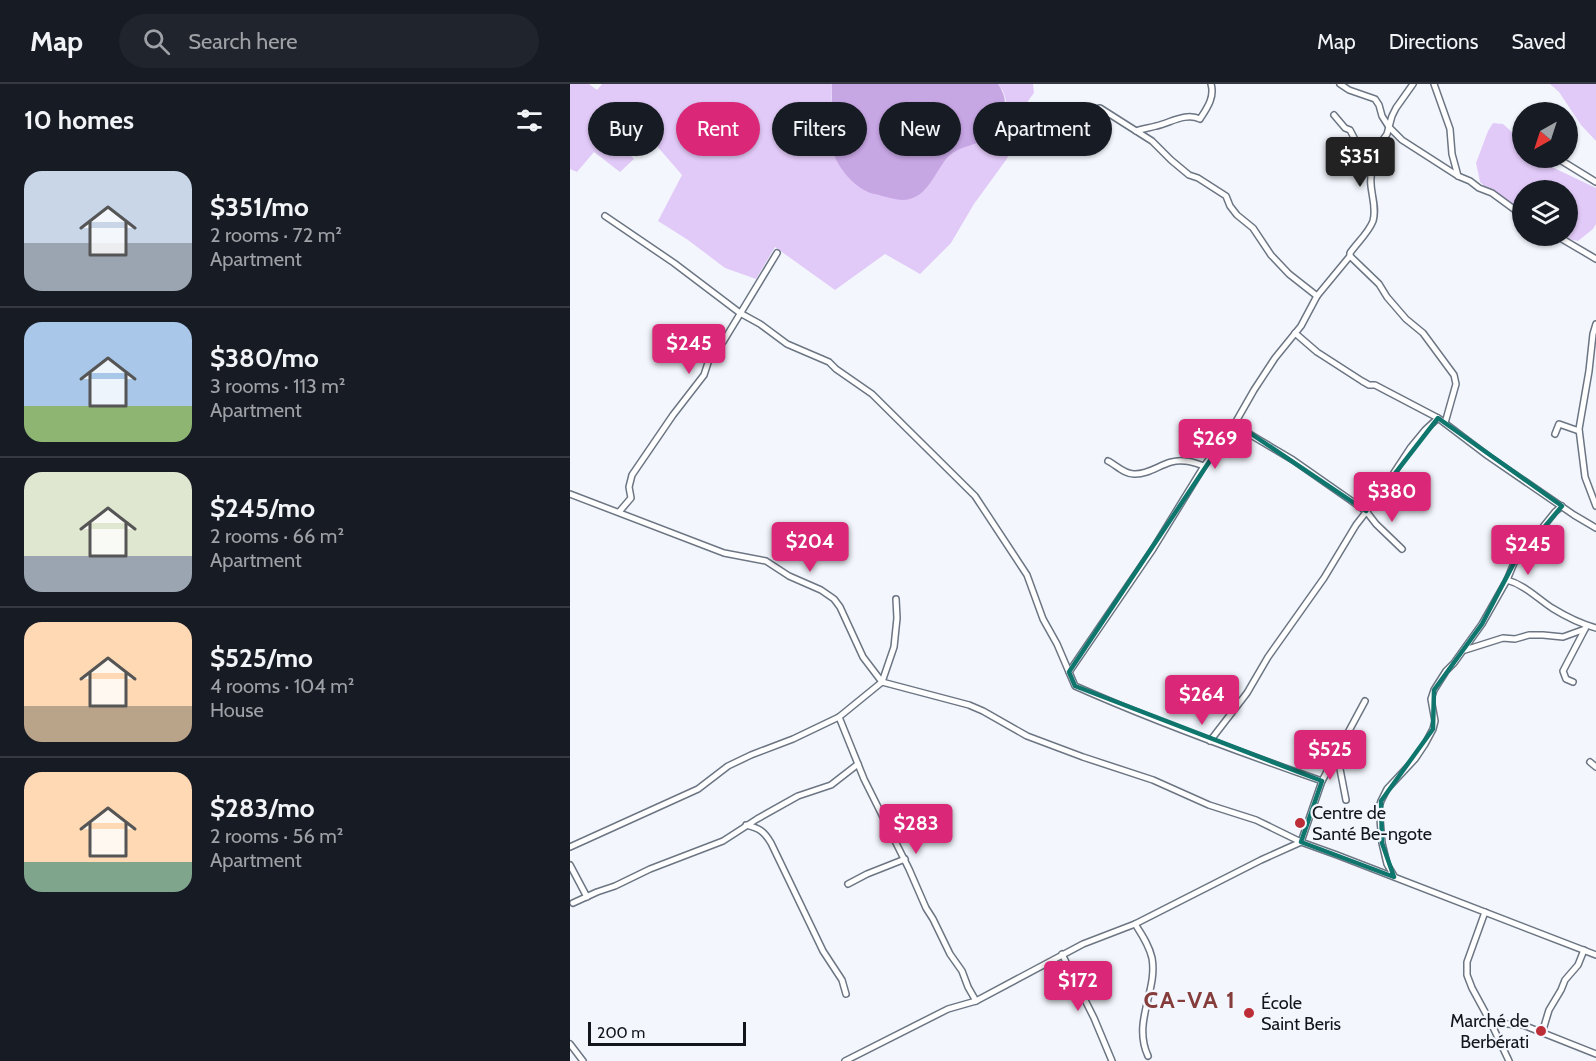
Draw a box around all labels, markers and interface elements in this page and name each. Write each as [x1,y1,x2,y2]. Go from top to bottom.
search box [119,14,539,68]
text: Map [30,24,83,58]
icon: search [140,25,173,58]
text: Search here [188,28,297,55]
text: Map [1317,29,1356,54]
text: Directions [1389,29,1478,54]
text: Saved [1511,29,1566,54]
chip: Buy [588,102,664,156]
chip: Rent [676,102,760,156]
chip: Filters [772,102,867,156]
chip: New [879,102,961,156]
chip: Apartment [973,102,1112,156]
north arrow [1512,102,1578,168]
map controls [1512,102,1578,246]
text: 10 homes [24,104,134,136]
icon: filters [513,104,546,137]
pin: $351 [1324,137,1396,188]
text: $351 [1340,144,1380,168]
button: layers [1512,180,1578,246]
text: $351/mo [210,191,309,223]
icon: home [72,195,144,267]
text: 2 rooms · 72 m² [210,223,342,247]
text: Apartment [210,247,302,271]
pin: $245 [653,324,725,375]
text: $245 [666,331,712,355]
text: $380/mo [210,342,319,374]
icon: home [72,346,144,418]
text: 3 rooms · 113 m² [210,374,346,398]
text: Apartment [210,398,302,422]
pin: $269 [1179,419,1251,470]
text: $269 [1193,426,1237,450]
pin: $380 [1356,472,1428,523]
text: $380 [1368,479,1416,503]
text: $245/mo [210,492,315,524]
icon: home [72,496,144,568]
pin: $204 [774,522,846,573]
text: 2 rooms · 66 m² [210,524,344,548]
pin: $245 [1492,525,1564,576]
text: $204 [786,529,834,553]
text: $245 [1505,532,1551,556]
text: Apartment [210,548,302,572]
text: $525/mo [210,642,313,674]
icon: home [72,646,144,718]
text: 4 rooms · 104 m² [210,674,354,698]
pin: $264 [1166,675,1238,726]
text: $264 [1179,682,1225,706]
text: House [210,698,264,722]
pin: $525 [1294,730,1366,781]
text: $525 [1308,737,1352,761]
text: $283/mo [210,792,315,824]
icon: home [72,796,144,868]
place label: Centre de Santé Be-ngote [1312,802,1432,845]
pin: $283 [880,804,952,855]
text: $283 [893,811,939,835]
marker: Centre de Santé Be-ngote [1293,816,1307,830]
text: 2 rooms · 56 m² [210,824,343,848]
text: Apartment [210,848,302,872]
pin: $172 [1042,961,1114,1012]
text: $172 [1058,968,1098,992]
district label: CA-VA 1 [1144,985,1236,1014]
place label: École Saint Beris [1261,992,1341,1035]
marker: École Saint Beris [1242,1006,1256,1020]
place label: Marché de Berbérati [1450,1010,1529,1053]
scale bar [588,1019,746,1046]
text: 200 m [597,1023,645,1042]
marker: Marché de Berbérati [1534,1024,1548,1038]

